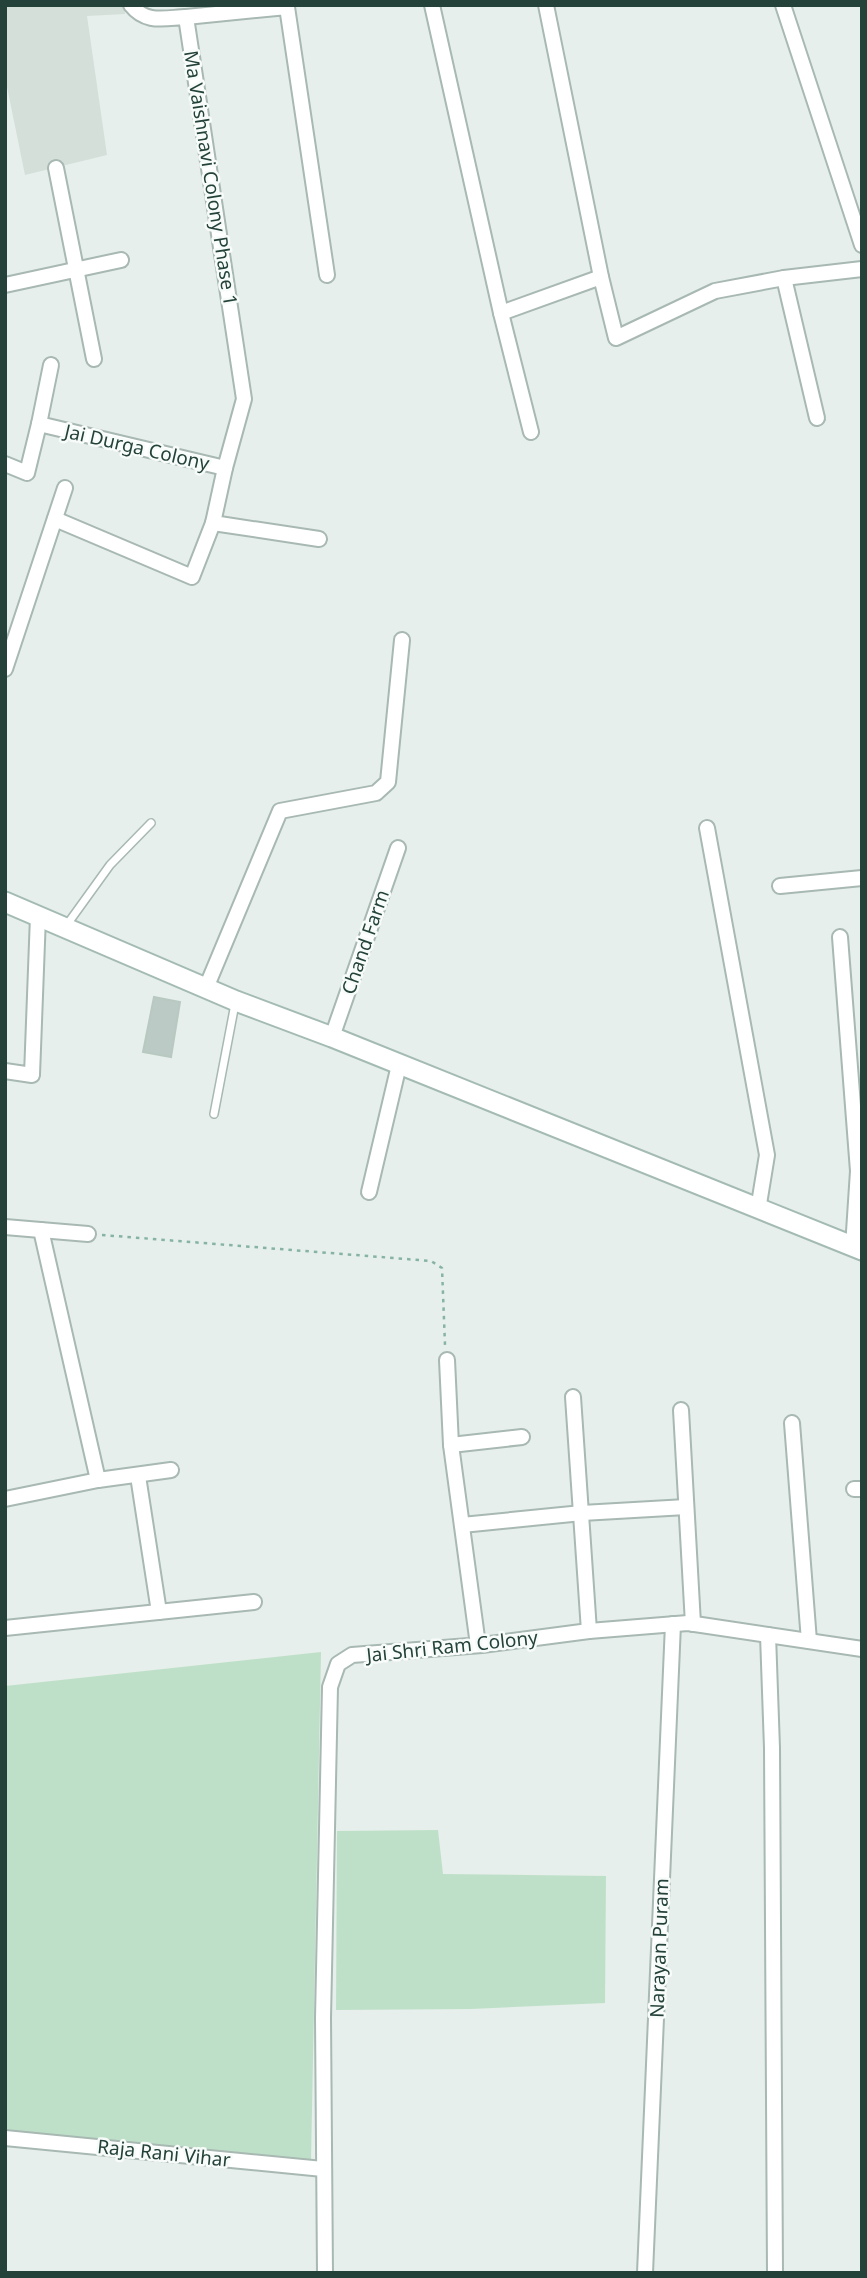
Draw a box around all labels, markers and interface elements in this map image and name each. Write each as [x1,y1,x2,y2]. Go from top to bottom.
street label: Ma Vaishnavi Colony Phase 1 [178,49,244,307]
street label: Jai Durga Colony [60,417,212,476]
street label: Chand Farm [335,886,395,998]
street label: Jai Shri Ram Colony [363,1624,539,1668]
street label: Narayan Puram [644,1878,674,2018]
street label: Raja Rani Vihar [96,2133,232,2173]

